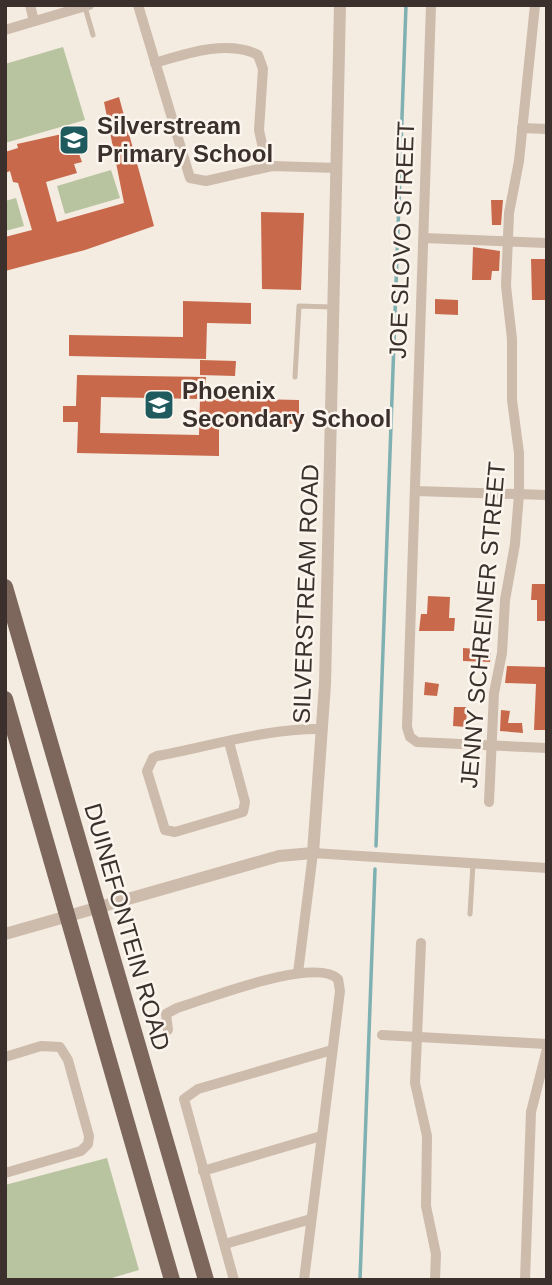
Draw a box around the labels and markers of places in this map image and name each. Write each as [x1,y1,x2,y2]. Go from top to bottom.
place label: Silverstream Primary School [97,112,273,167]
school or university icon: Silverstream Primary School [57,123,91,157]
place label: Phoenix Secondary School [182,377,391,432]
school or university icon: Phoenix Secondary School [142,388,176,422]

